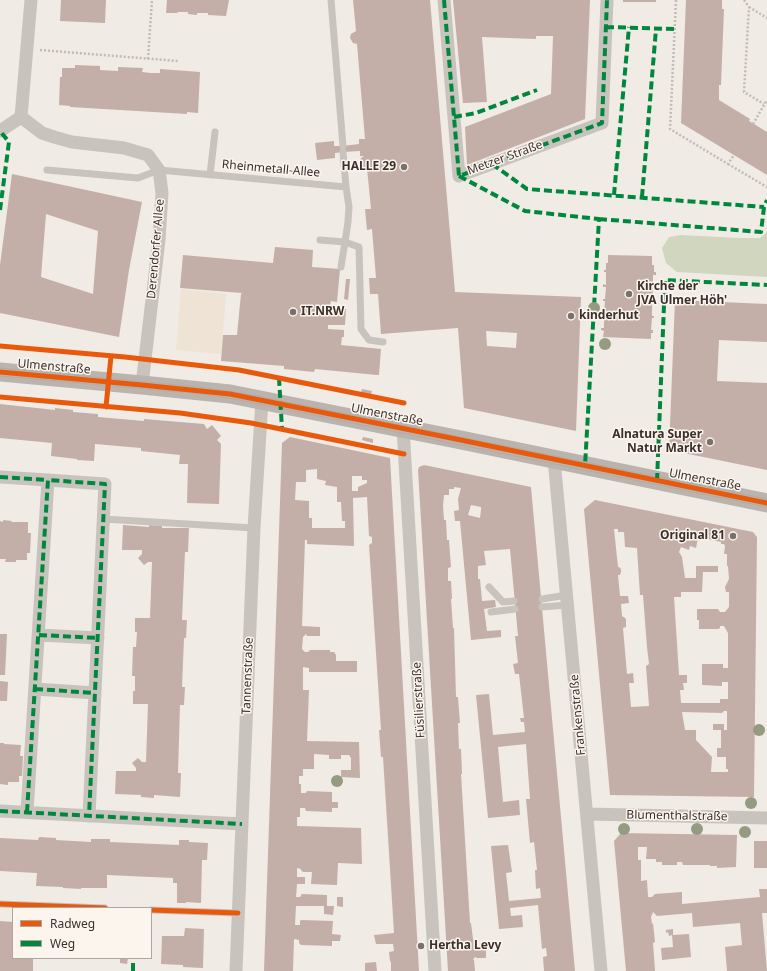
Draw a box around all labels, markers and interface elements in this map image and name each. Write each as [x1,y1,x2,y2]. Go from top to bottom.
street label: Metzer Straße [465,138,545,178]
street label: Rheinmetall-Allee [221,158,321,180]
place label: HALLE 29 [342,160,396,174]
marker: HALLE 29 [399,162,409,172]
street label: Derendorfer Allee [144,198,168,300]
place label: Kirche der JVA Ulmer Höh' [637,280,727,308]
marker: Kirche der JVA Ulmer Höh' [624,289,634,299]
place label: IT.NRW [301,305,344,319]
marker: IT.NRW [288,307,298,317]
place label: kinderhut [579,309,639,323]
marker: kinderhut [566,311,576,321]
street label: Ulmenstraße [17,357,91,377]
street label: Ulmenstraße [350,401,424,429]
place label: Alnatura Super Natur Markt [612,428,702,456]
marker: Alnatura Super Natur Markt [705,437,715,447]
street label: Ulmenstraße [668,466,742,494]
place label: Original 81 [660,529,725,543]
marker: Original 81 [728,531,738,541]
street label: Tannenstraße [239,637,257,715]
street label: Füsilierstraße [410,662,428,738]
street label: Frankenstraße [567,674,589,756]
street label: Blumenthalstraße [626,808,728,824]
legend [12,907,152,959]
text: Radweg [50,915,95,932]
text: Weg [50,935,75,952]
place label: Hertha Levy [429,939,501,953]
marker: Hertha Levy [416,941,426,951]

